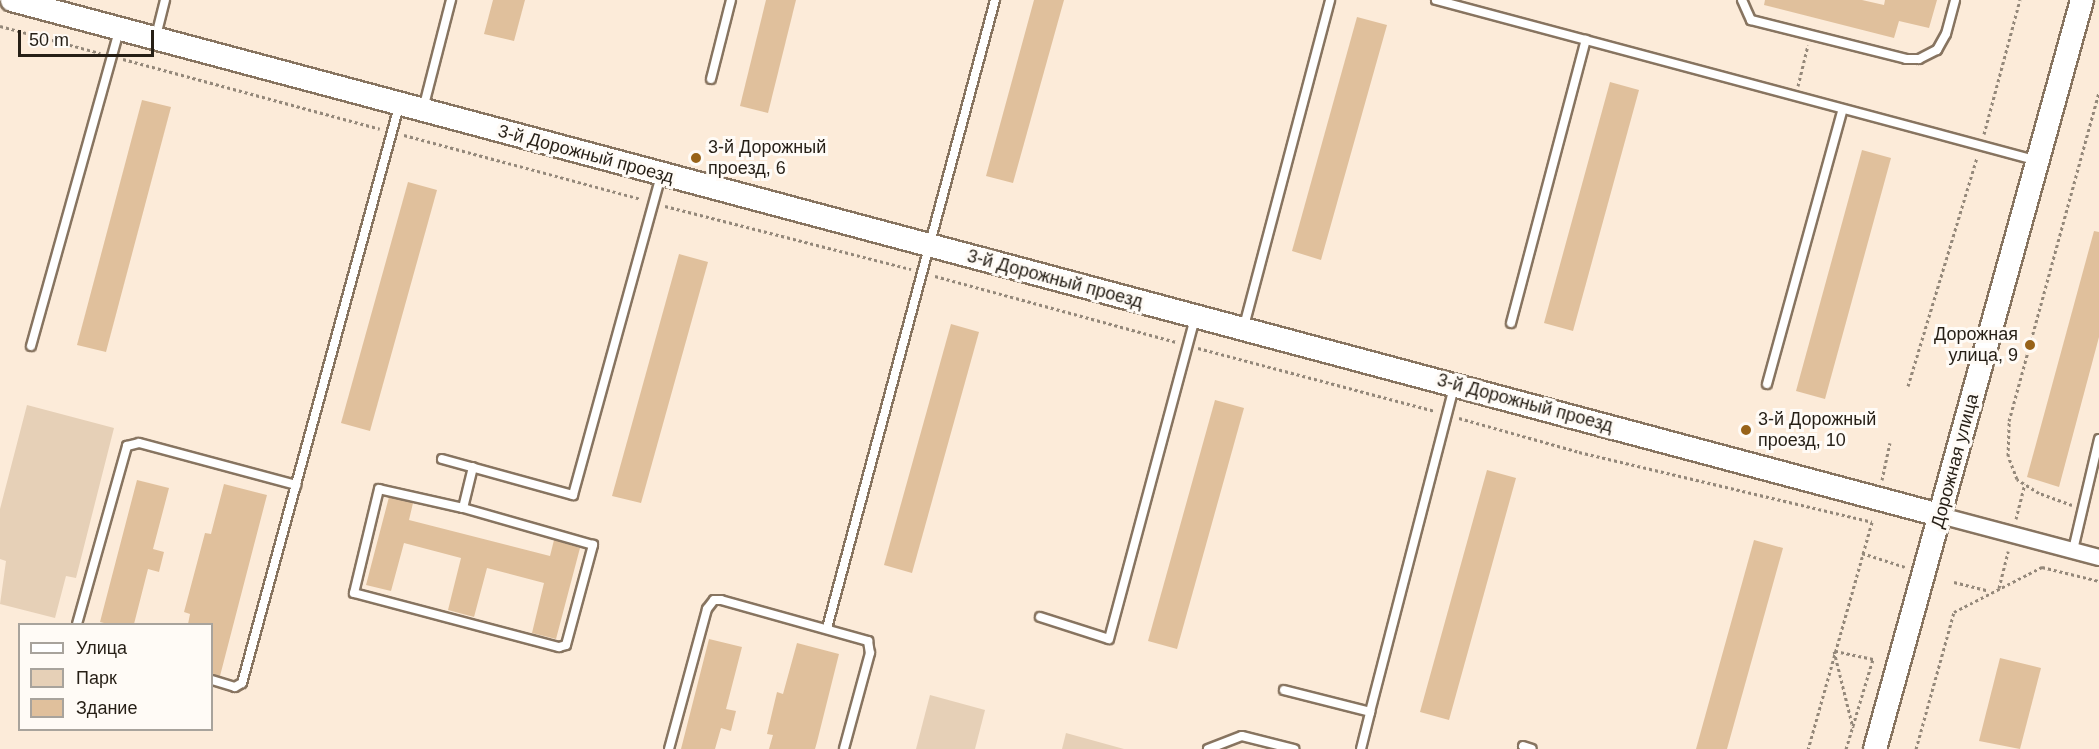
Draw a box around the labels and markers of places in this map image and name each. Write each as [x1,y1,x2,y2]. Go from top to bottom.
place label: 3-й Дорожный проезд, 6 [708,137,826,180]
marker: 3-й Дорожный проезд, 6 [689,151,703,165]
place label: Дорожная улица, 9 [1934,324,2018,366]
marker: Дорожная улица, 9 [2023,338,2037,352]
place label: 3-й Дорожный проезд, 10 [1758,409,1876,452]
marker: 3-й Дорожный проезд, 10 [1739,423,1753,437]

